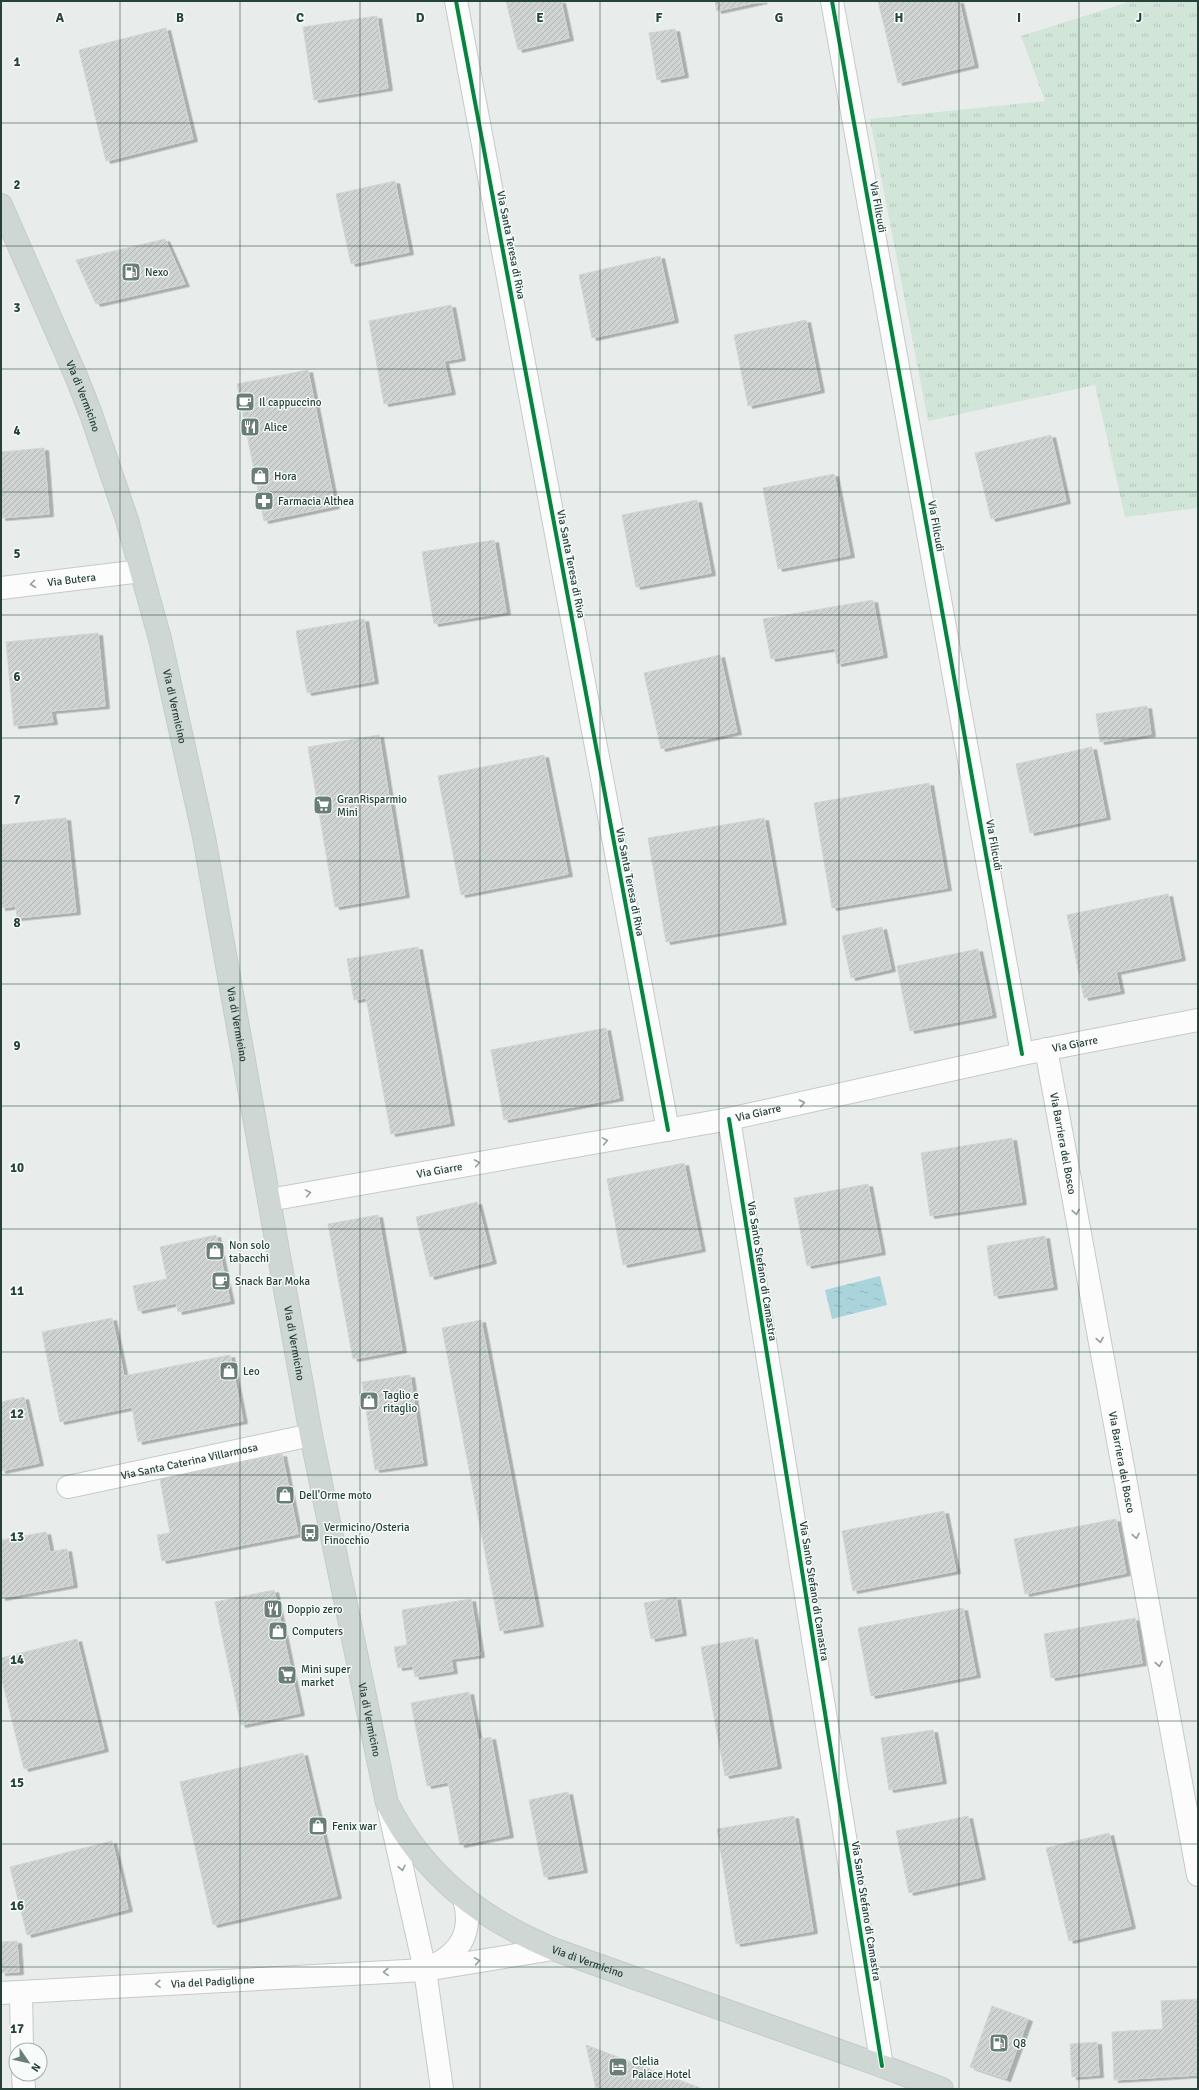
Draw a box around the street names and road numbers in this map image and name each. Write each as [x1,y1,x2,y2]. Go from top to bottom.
street label: Via Filicudi [867,180,889,234]
street label: Via Santa Teresa di Riva [494,190,528,301]
street label: Via di Vermicino [63,358,103,434]
street label: Via Filicudi [925,499,947,553]
street label: Via Santa Teresa di Riva [554,509,588,620]
street label: Via Butera [46,570,97,589]
street label: Via di Vermicino [160,668,190,745]
street label: Via Filicudi [983,818,1005,872]
street label: Via Santa Teresa di Riva [613,827,647,938]
street label: Via di Vermicino [224,986,251,1063]
street label: Via Giarre [1051,1033,1099,1055]
street label: Via Barriera del Bosco [1048,1091,1079,1196]
street label: Via Giarre [734,1101,782,1124]
street label: Via Giarre [415,1160,463,1180]
street label: Via Santo Stefano di Camastra [745,1200,780,1342]
street label: Via di Vermicino [281,1305,308,1382]
street label: Via Barriera del Bosco [1106,1410,1138,1514]
street label: Via Santa Caterina Villarmosa [120,1440,259,1482]
street label: Via Santo Stefano di Camastra [797,1520,832,1662]
street label: Via di Vermicino [356,1681,384,1758]
street label: Via Santo Stefano di Camastra [849,1840,884,1982]
street label: Via di Vermicino [550,1943,626,1980]
street label: Via del Padiglione [170,1973,255,1990]

